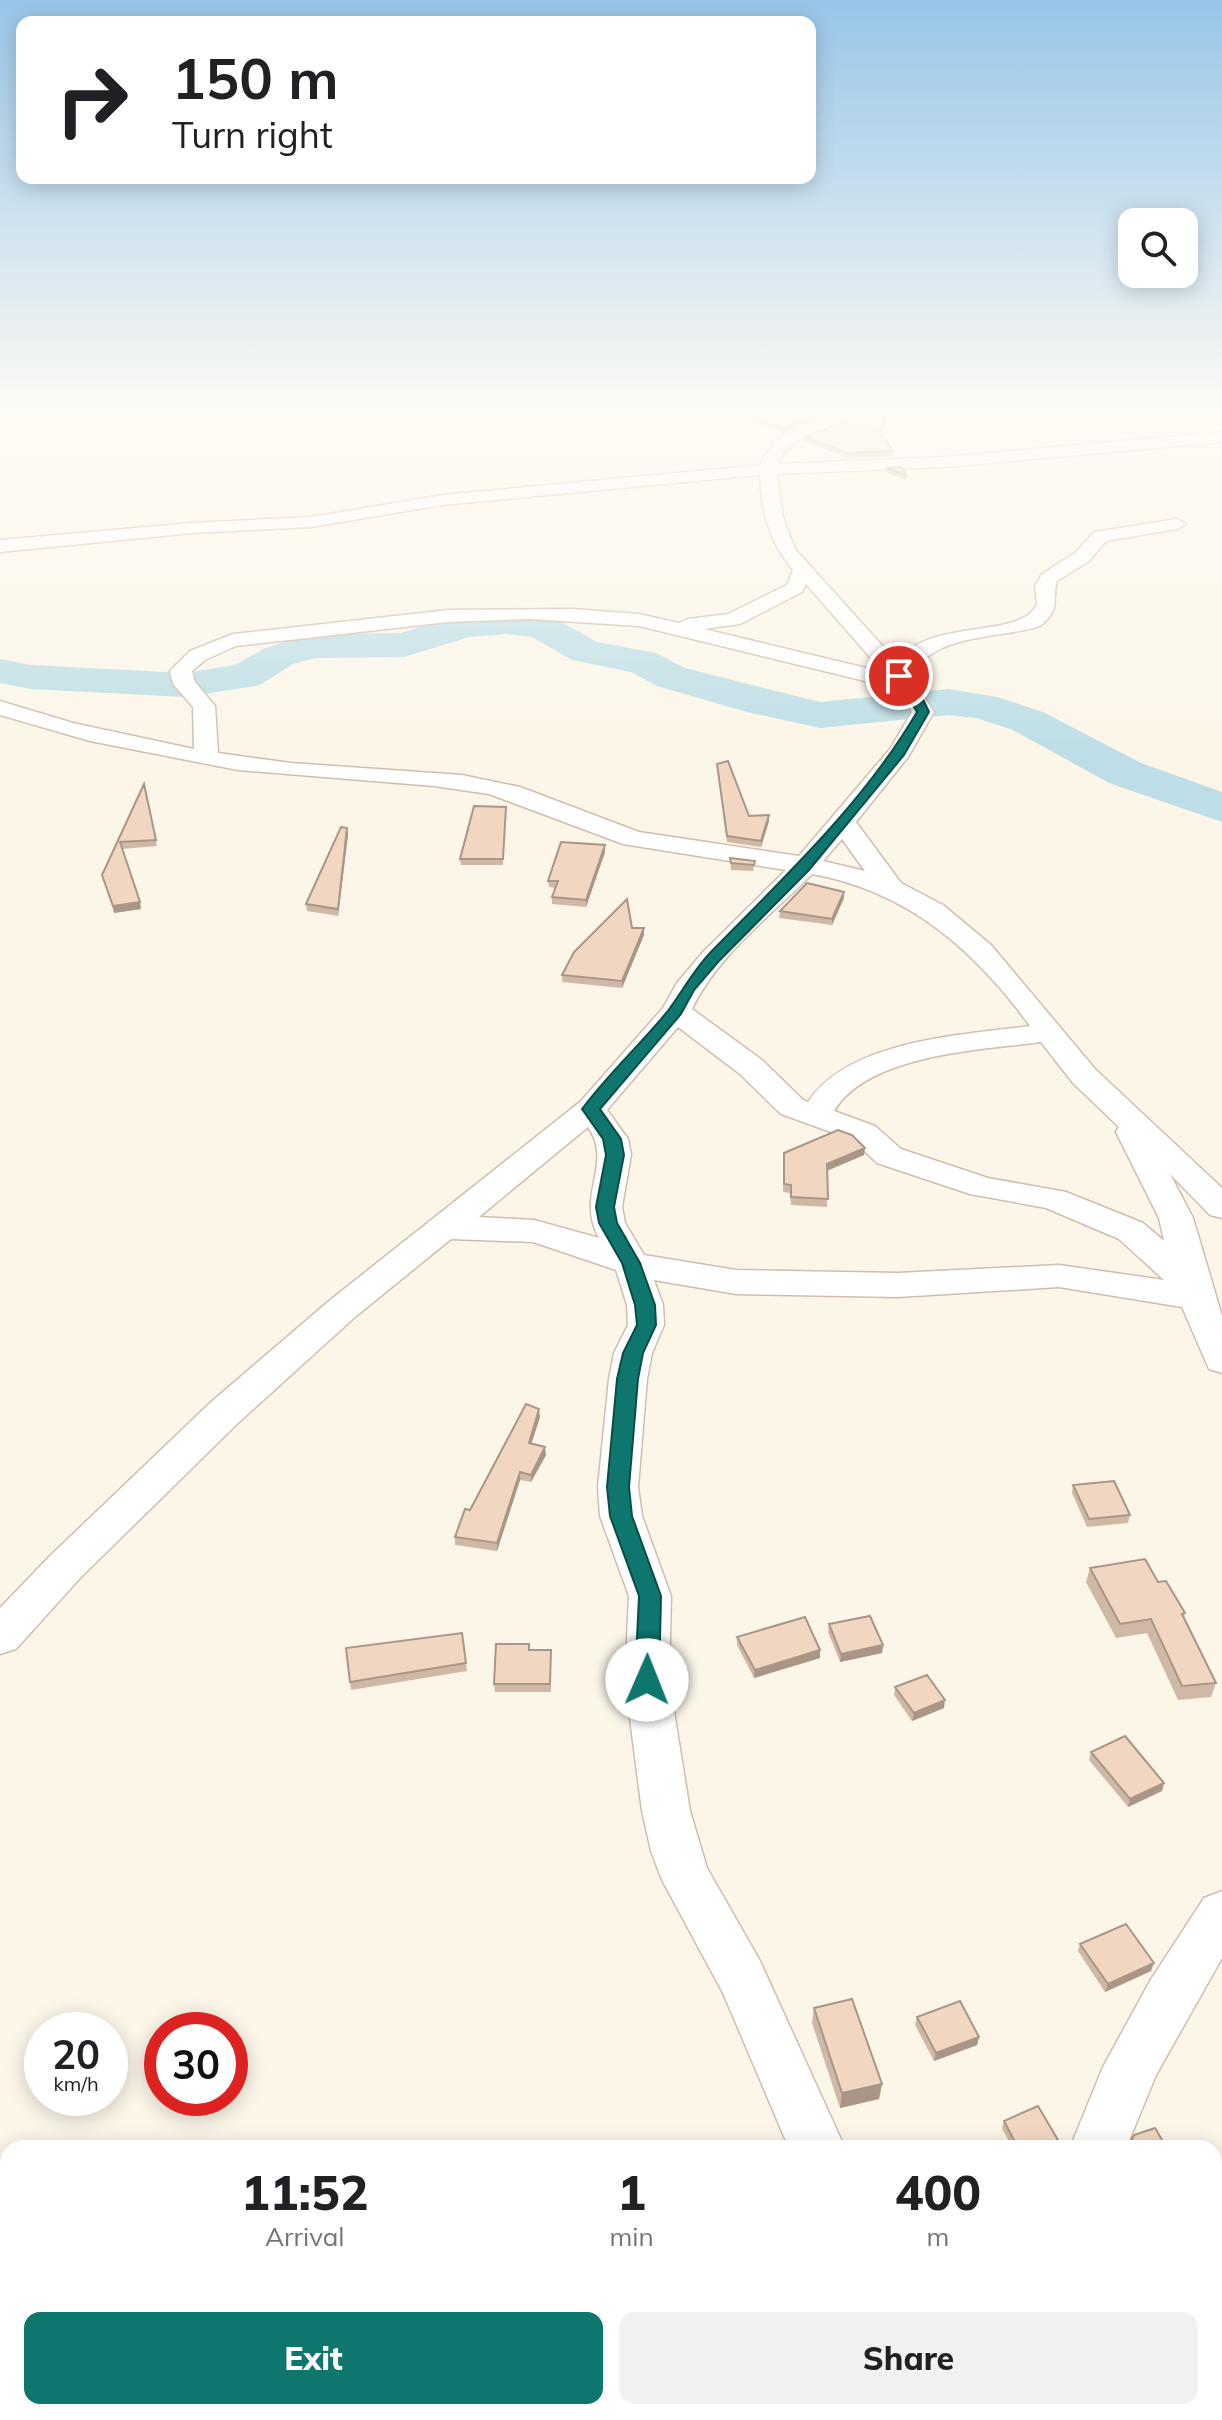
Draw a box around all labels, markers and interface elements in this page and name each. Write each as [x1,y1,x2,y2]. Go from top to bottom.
text: 150 m [172,43,339,113]
icon: right [40,48,144,152]
text: Turn right [172,112,333,157]
map controls [1118,208,1198,288]
button: search [1118,208,1198,288]
pin [865,642,933,710]
icon: arrive [877,654,921,698]
position arrow [605,1638,689,1722]
speed limit sign: 30 [144,2012,248,2116]
text: 20 [52,2029,100,2079]
text: km/h [53,2071,99,2096]
text: 11:52 [241,2162,369,2222]
text: 1 [617,2162,646,2222]
text: 400 [895,2162,981,2222]
text: Arrival [265,2220,345,2253]
text: min [610,2220,654,2253]
text: m [926,2220,949,2253]
button: Exit [24,2312,603,2404]
button: Share [619,2312,1198,2404]

